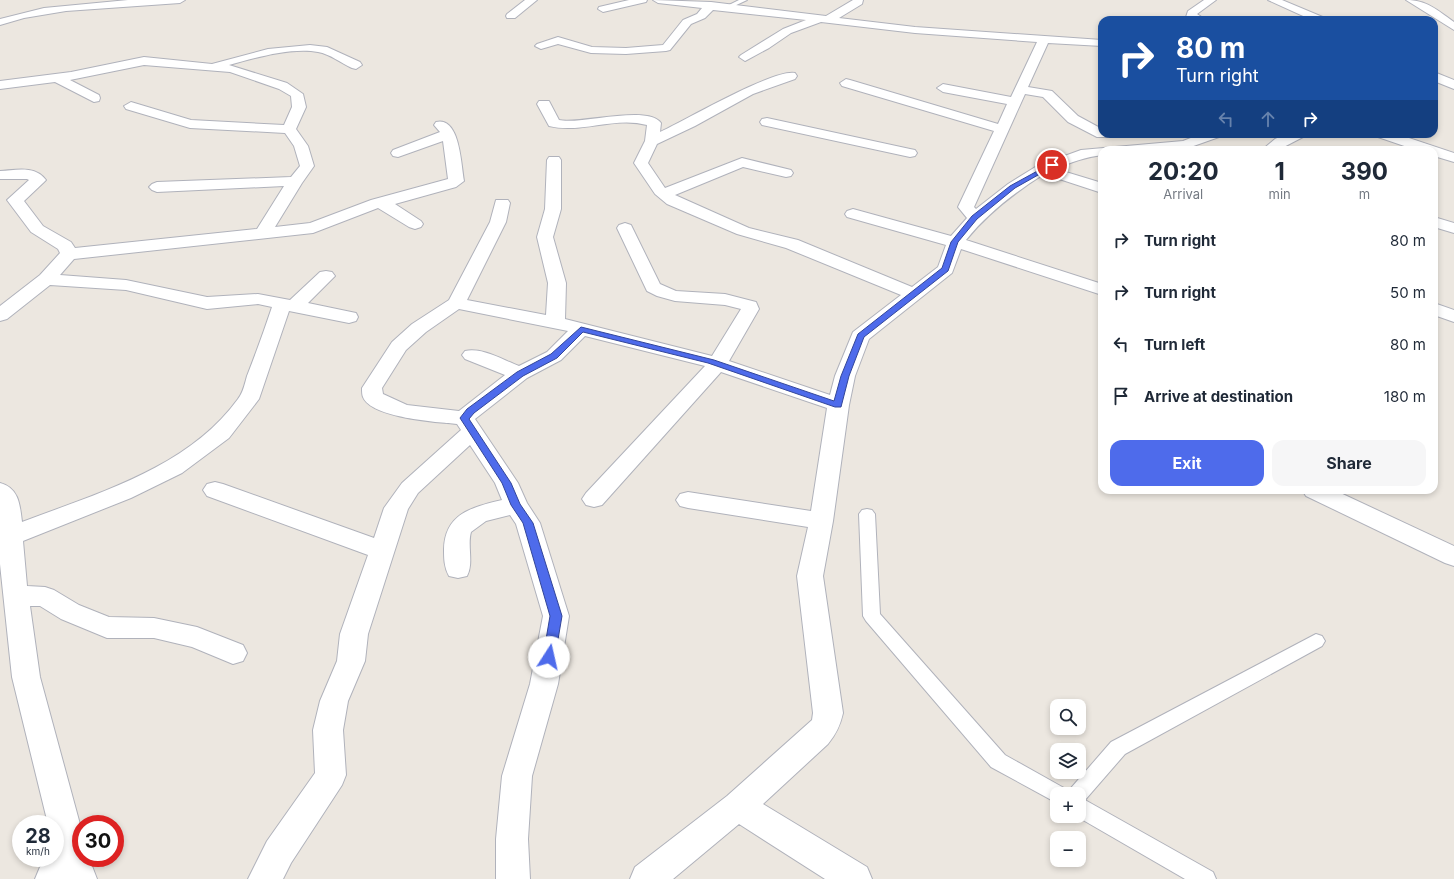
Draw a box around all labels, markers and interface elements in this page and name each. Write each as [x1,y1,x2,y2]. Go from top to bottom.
text: 80 m [1176,31,1245,65]
icon: right [1110,32,1162,84]
text: Turn right [1176,65,1259,86]
icon: left [1215,108,1237,130]
icon: ahead [1257,108,1279,130]
icon: right [1299,108,1321,130]
pin [1035,148,1069,182]
icon: arrive [1041,154,1063,176]
text: 20:20 [1148,157,1219,186]
text: 1 [1274,157,1285,186]
text: 390 [1341,157,1388,186]
text: Arrival [1163,186,1203,202]
text: min [1269,186,1291,202]
text: m [1359,186,1370,202]
icon: right [1110,229,1132,251]
text: Turn right [1144,231,1216,250]
text: 80 m [1390,231,1426,250]
icon: right [1110,281,1132,303]
text: Turn right [1144,283,1216,302]
text: 50 m [1390,283,1426,302]
icon: left [1110,333,1132,355]
text: Turn left [1144,335,1205,354]
text: 80 m [1390,335,1426,354]
icon: arrive [1110,385,1132,407]
text: Arrive at destination [1144,387,1293,406]
text: 180 m [1384,387,1426,406]
button: Exit [1110,440,1264,486]
button: Share [1272,440,1426,486]
position arrow [528,636,570,678]
map controls [1050,699,1086,867]
button: search [1050,699,1086,735]
button: layers [1050,743,1086,779]
button: + [1050,787,1086,823]
speed limit sign: 30 [72,815,124,867]
text: 28 [25,824,51,848]
button: − [1050,831,1086,867]
text: km/h [26,845,50,857]

